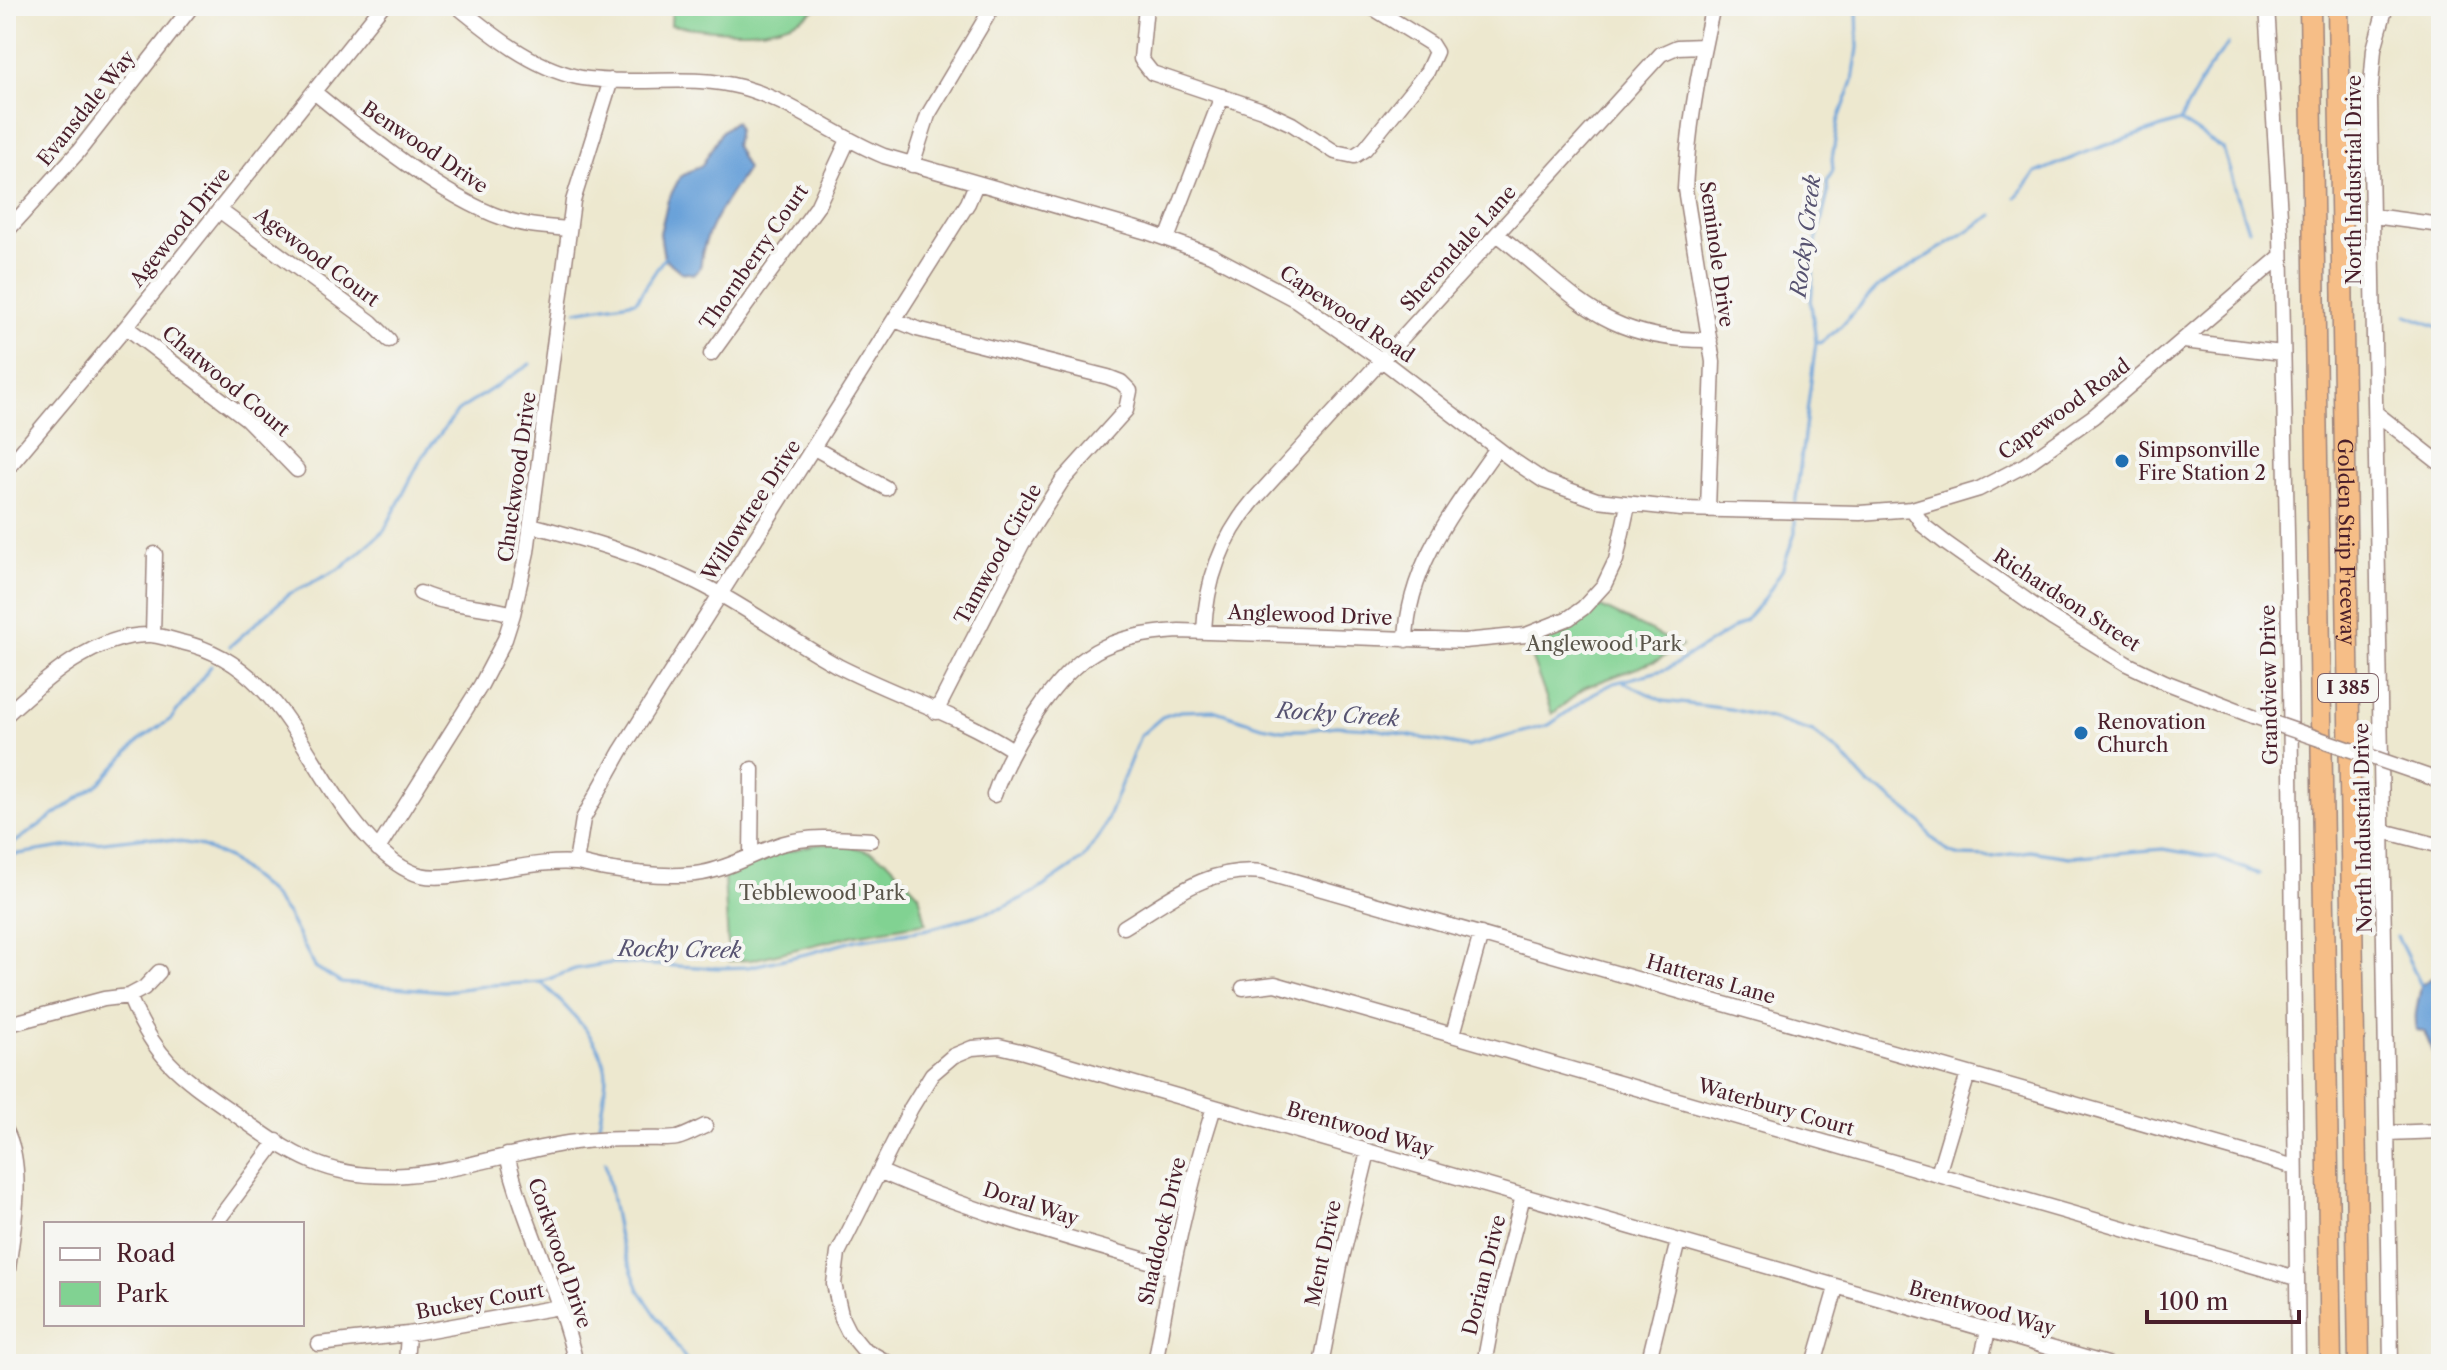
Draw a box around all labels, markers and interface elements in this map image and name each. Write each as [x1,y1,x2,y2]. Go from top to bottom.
street label: Evansdale Way [32,45,140,171]
street label: North Industrial Drive [2342,75,2366,285]
street label: Benwood Drive [357,96,493,198]
street label: Agewood Drive [124,163,235,292]
water label: Rocky Creek [1784,173,1826,301]
street label: Seminole Drive [1695,179,1739,329]
street label: Thornberry Court [695,180,813,334]
street label: Sherondale Lane [1395,180,1521,316]
street label: Agewood Court [249,202,384,312]
street label: Capewood Road [1275,260,1419,368]
street label: Chatwood Court [157,321,295,441]
street label: Capewood Road [1994,353,2134,465]
street label: Chuckwood Drive [493,390,541,564]
street label: Willowtree Drive [696,435,805,586]
place label: Simpsonville Fire Station 2 [2138,438,2266,485]
street label: Golden Strip Freeway [2333,438,2360,647]
marker: Simpsonville Fire Station 2 [2113,452,2131,470]
street label: Tamwood Circle [949,479,1047,629]
street label: Richardson Street [1989,544,2145,656]
street label: Anglewood Drive [1226,600,1393,630]
street label: Grandview Drive [2256,605,2282,765]
park label: Anglewood Park [1525,632,1684,656]
road number: I 385 [2318,674,2378,702]
water label: Rocky Creek [1274,697,1401,732]
place label: Renovation Church [2097,710,2206,757]
street label: North Industrial Drive [2349,723,2377,933]
marker: Renovation Church [2072,724,2090,742]
park label: Tebblewood Park [739,881,907,905]
water label: Rocky Creek [616,935,742,964]
street label: Hatteras Lane [1644,949,1778,1009]
street label: Waterbury Court [1694,1073,1857,1141]
street label: Brentwood Way [1284,1097,1437,1162]
street label: Shaddock Drive [1133,1155,1191,1307]
street label: Corkwood Drive [523,1175,597,1331]
street label: Doral Way [980,1177,1083,1231]
street label: Ment Drive [1300,1198,1346,1308]
street label: Dorian Drive [1457,1212,1511,1338]
legend [44,1222,304,1326]
text: Road [116,1239,176,1268]
scale bar [2147,1274,2299,1324]
street label: Brentwood Way [1906,1276,2059,1341]
street label: Buckey Court [414,1278,546,1324]
text: Park [116,1279,169,1308]
text: 100 m [2159,1287,2228,1316]

